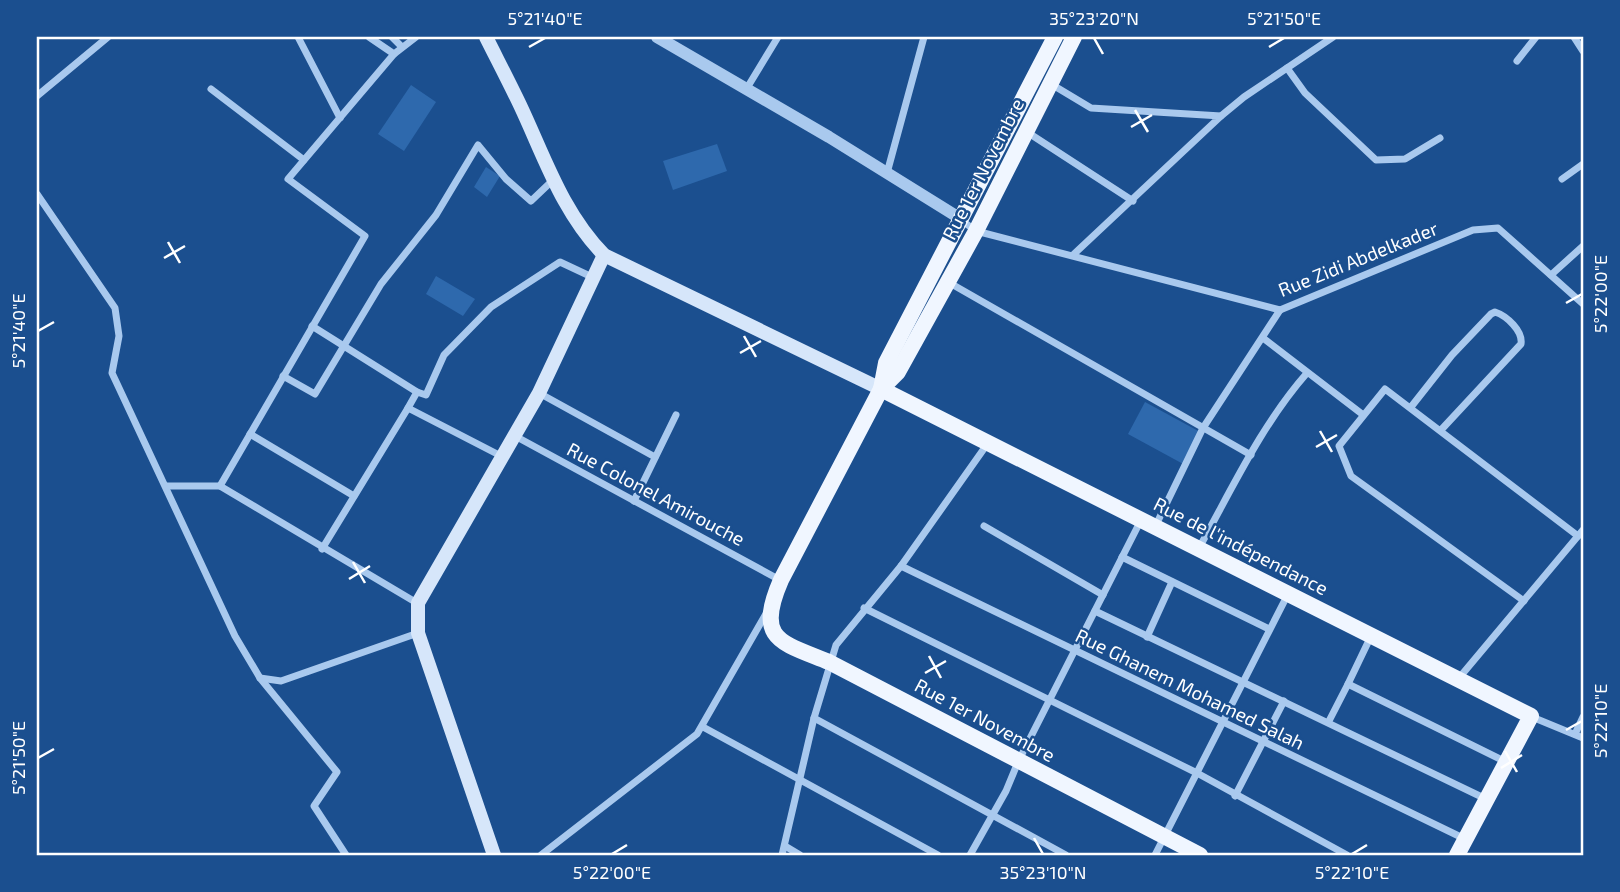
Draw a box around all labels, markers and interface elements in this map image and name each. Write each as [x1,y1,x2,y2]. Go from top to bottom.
text: 5°21'40"E [507,7,583,29]
text: 35°23'20"N [1049,7,1139,29]
text: 5°21'50"E [1247,7,1321,29]
street label: Rue 1er Novembre [937,94,1028,243]
street label: Rue Zidi Abdelkader [1275,216,1441,301]
text: 5°22'00"E [1589,255,1611,333]
text: 5°21'40"E [7,293,29,369]
street label: Rue Colonel Amirouche [563,437,749,550]
street label: Rue de l'indépendance [1150,492,1332,599]
street label: Rue Ghanem Mohamed Salah [1072,623,1308,754]
street label: Rue 1er Novembre [911,673,1059,766]
text: 5°22'10"E [1589,684,1611,758]
text: 5°21'50"E [7,721,29,795]
text: 5°22'00"E [573,861,651,883]
text: 35°23'10"N [999,861,1087,883]
text: 5°22'10"E [1315,861,1389,883]

